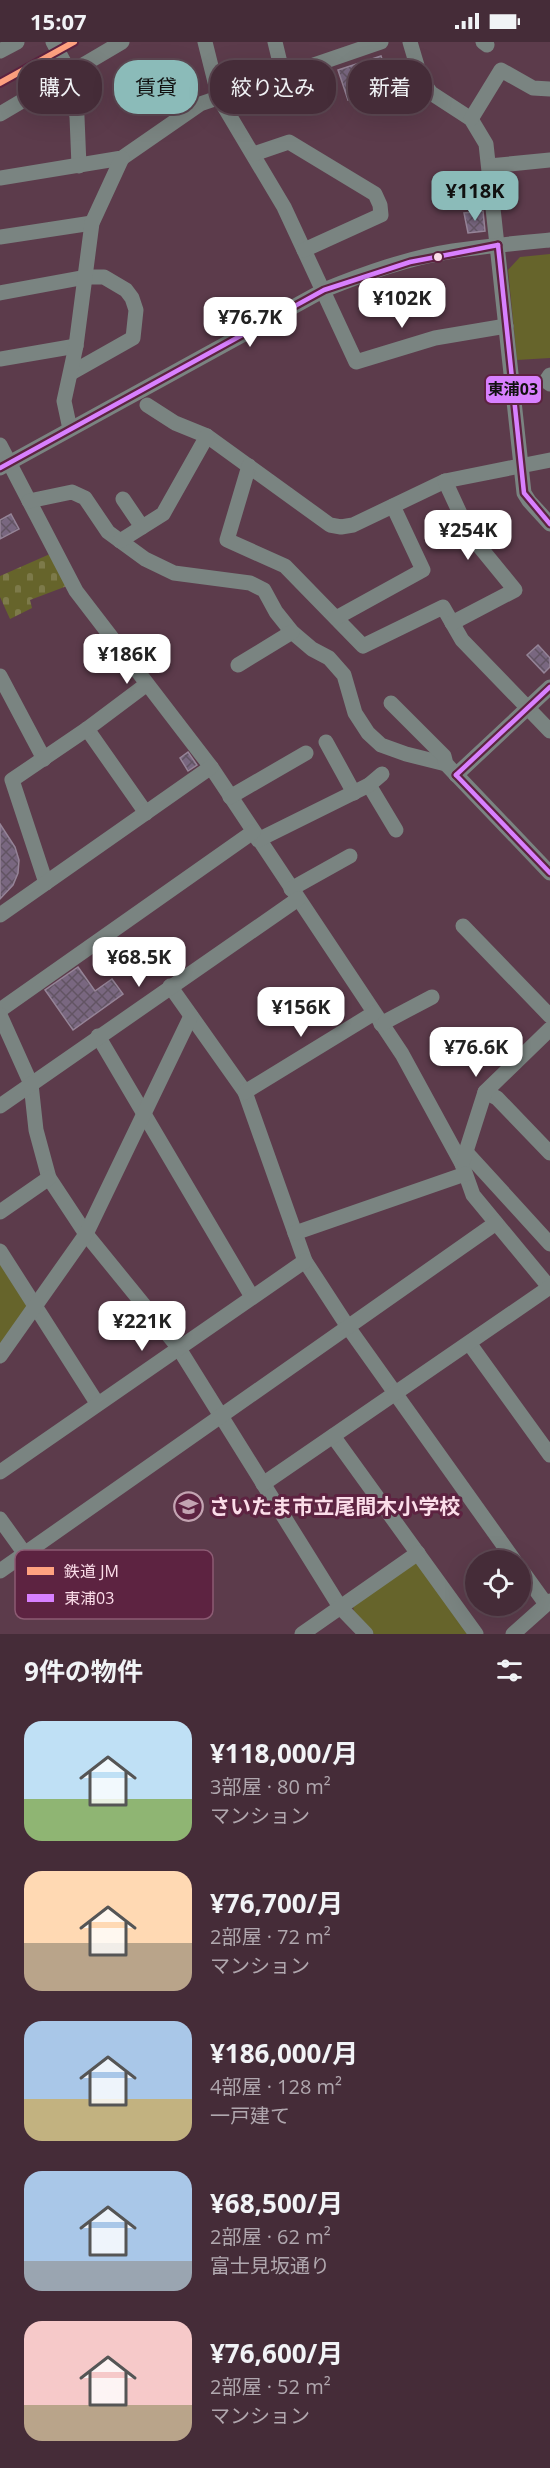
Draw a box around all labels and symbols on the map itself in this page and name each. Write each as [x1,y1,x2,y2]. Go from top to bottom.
pin: ¥118K [433,171,517,222]
unlabelled marker [432,251,444,263]
pin: ¥102K [360,278,444,329]
pin: ¥76.7K [201,297,299,348]
line badge: 東浦03 [485,375,542,404]
text: 東浦03 [488,378,538,400]
pin: ¥254K [426,510,510,561]
pin: ¥186K [85,634,169,685]
pin: ¥68.5K [90,937,188,988]
pin: ¥156K [259,987,343,1038]
pin: ¥76.6K [427,1027,525,1078]
pin: ¥221K [100,1301,184,1352]
school or university icon: さいたま市立尾間木小学校 [172,1490,204,1522]
place label: さいたま市立尾間木小学校 [209,1492,460,1520]
legend [15,1550,213,1619]
text: 鉄道 JM [64,1560,119,1582]
text: 東浦03 [64,1587,114,1609]

